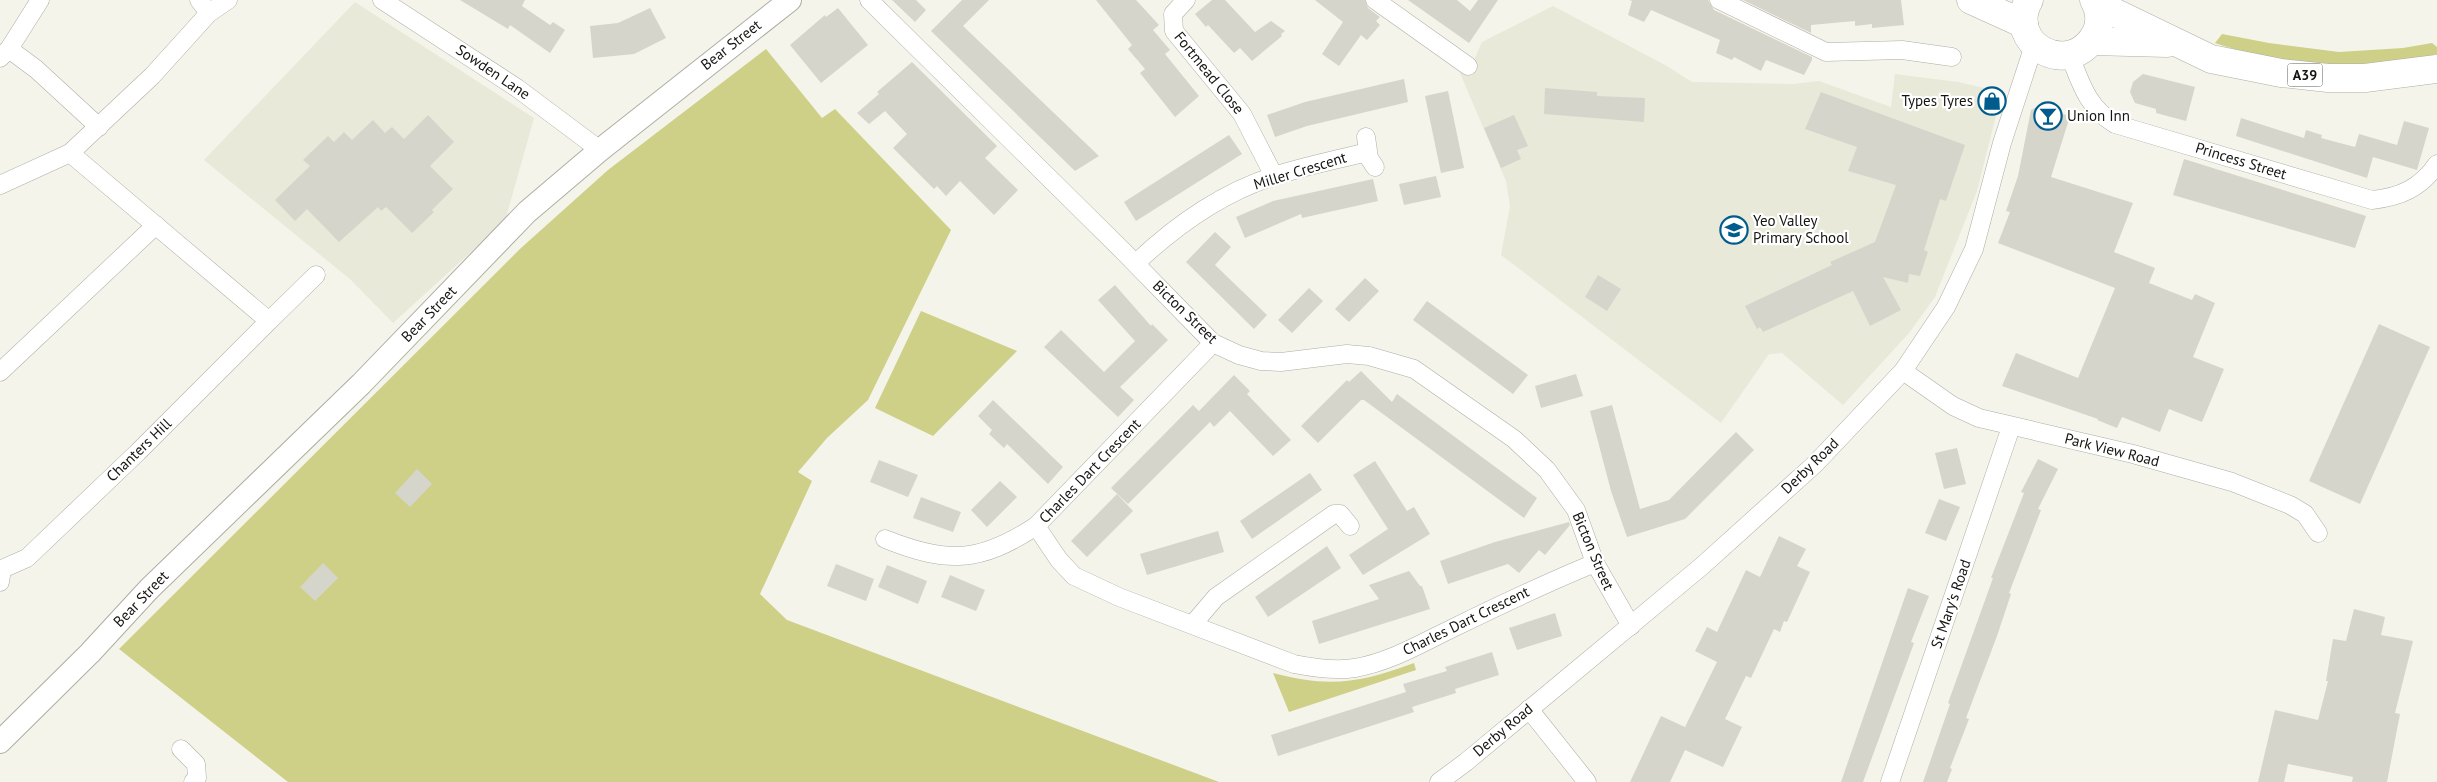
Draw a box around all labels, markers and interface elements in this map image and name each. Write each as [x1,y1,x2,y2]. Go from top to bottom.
street label: Bear Street [697,15,765,74]
street label: Fortmead Close [1170,28,1248,118]
street label: Sowden Lane [453,40,534,103]
road number: A39 [2288,64,2322,86]
shop icon: Types Tyres [1977,86,2007,116]
place label: Types Tyres [1902,91,1973,110]
bar icon: Union Inn [2033,101,2063,131]
place label: Union Inn [2067,106,2130,125]
street label: Princess Street [2193,138,2289,183]
street label: Miller Crescent [1251,147,1349,194]
place label: Yeo Valley Primary School [1753,211,1849,247]
school or university icon: Yeo Valley Primary School [1719,215,1749,245]
street label: Bicton Street [1149,276,1222,347]
street label: Bear Street [397,281,460,346]
street label: Chanters Hill [102,413,176,485]
street label: Charles Dart Crescent [1035,414,1144,527]
street label: Park View Road [2063,429,2162,470]
street label: Derby Road [1777,434,1842,498]
street label: Bicton Street [1568,509,1618,593]
street label: St Mary's Road [1926,557,1975,651]
street label: Bear Street [109,566,172,631]
street label: Charles Dart Crescent [1400,582,1532,659]
street label: Derby Road [1469,699,1537,760]

